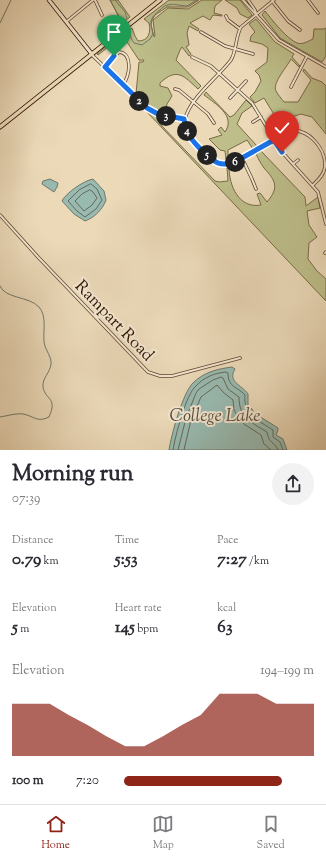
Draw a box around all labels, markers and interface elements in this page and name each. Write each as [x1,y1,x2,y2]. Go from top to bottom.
pin [97,15,131,56]
icon: arrive [103,21,125,43]
pin: 2 [129,91,149,111]
text: 2 [136,93,142,109]
pin: 3 [156,106,176,126]
text: 3 [164,108,168,124]
pin [265,111,299,152]
icon: check [271,117,293,139]
pin: 4 [177,121,197,141]
text: 4 [184,123,190,139]
pin: 5 [197,145,217,165]
text: 5 [205,147,209,163]
pin: 6 [225,152,245,172]
text: 6 [232,154,238,170]
street label: Rampart Road [68,275,159,368]
water label: College Lake [169,404,261,430]
text: Morning run [12,459,134,491]
button: share [272,463,314,505]
text: 07:39 [12,490,40,508]
text: Distance [12,532,53,548]
text: Time [115,532,139,548]
text: Pace [217,532,238,548]
text: 0.79 [12,548,41,572]
text: 5:53 [115,548,138,572]
text: 7:27 [217,548,247,572]
text: km [41,553,59,569]
text: /km [247,553,269,569]
text: Elevation [12,600,57,616]
text: Heart rate [115,600,162,616]
text: kcal [217,600,236,616]
text: 5 [12,616,18,640]
text: 145 [115,616,135,640]
text: 63 [217,616,233,640]
text: m [18,621,29,637]
text: bpm [135,621,158,637]
text: Elevation [12,662,65,680]
text: 194–199 m [260,662,314,680]
text: 100 m [12,772,44,790]
text: 7:20 [76,772,99,790]
tab: Home [41,813,70,853]
tab: Map [152,813,174,853]
tab: Saved [257,813,285,853]

